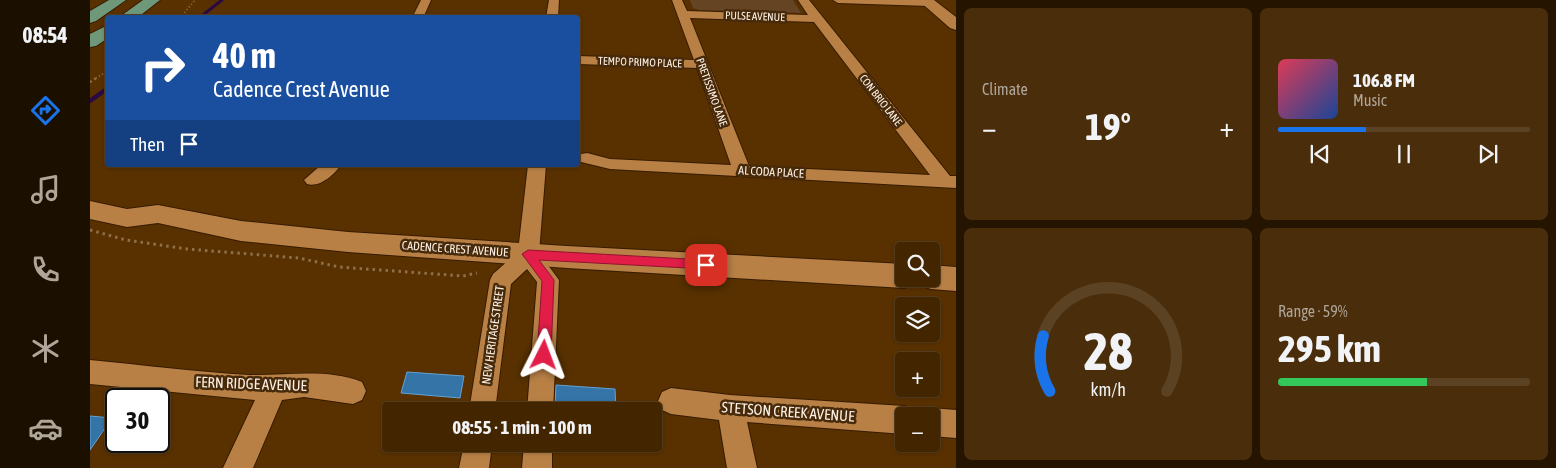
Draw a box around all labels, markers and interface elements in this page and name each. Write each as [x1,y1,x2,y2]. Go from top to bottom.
street label: PULSE AVENUE [725,9,785,23]
text: 08:54 [22,22,68,48]
icon: right [130,35,195,100]
text: 40 m [213,35,276,75]
street label: TEMPO PRIMO PLACE [598,55,682,69]
street label: PRETISSIMO LANE [694,56,730,128]
text: 106.8 FM [1353,69,1415,91]
street label: CON BRIO LANE [857,72,905,128]
text: Cadence Crest Avenue [213,76,390,102]
text: Climate [982,80,1028,98]
text: Music [1353,91,1387,109]
icon: directions [28,93,63,128]
text: 19° [1085,105,1131,148]
text: − [982,111,997,143]
text: + [1219,111,1234,143]
icon: arrive [175,130,203,158]
text: Then [130,133,165,155]
icon: previous [1306,140,1334,168]
icon: pause [1390,140,1418,168]
icon: next [1474,140,1502,168]
street label: AL CODA PLACE [738,163,804,181]
icon: music [28,172,63,207]
street label: CADENCE CREST AVENUE [401,238,509,260]
map controls [895,242,940,452]
button: search [895,242,940,287]
pin [685,244,727,286]
icon: arrive [692,251,720,279]
icon: phone [28,252,63,287]
street label: NEW HERITAGE STREET [479,284,507,385]
button: layers [895,297,940,342]
text: Range · 59% [1278,302,1348,320]
text: 28 [1084,321,1132,381]
text: 295 km [1278,327,1381,370]
position arrow [517,328,569,380]
icon: climate [28,331,63,366]
button: + [895,352,940,397]
street label: FERN RIDGE AVENUE [195,373,308,394]
text: km/h [1090,379,1126,400]
speed limit sign: 30 [105,388,170,453]
street label: STETSON CREEK AVENUE [721,398,856,425]
button: − [895,407,940,452]
icon: car [28,411,63,446]
text: 08:55 · 1 min · 100 m [452,416,592,438]

